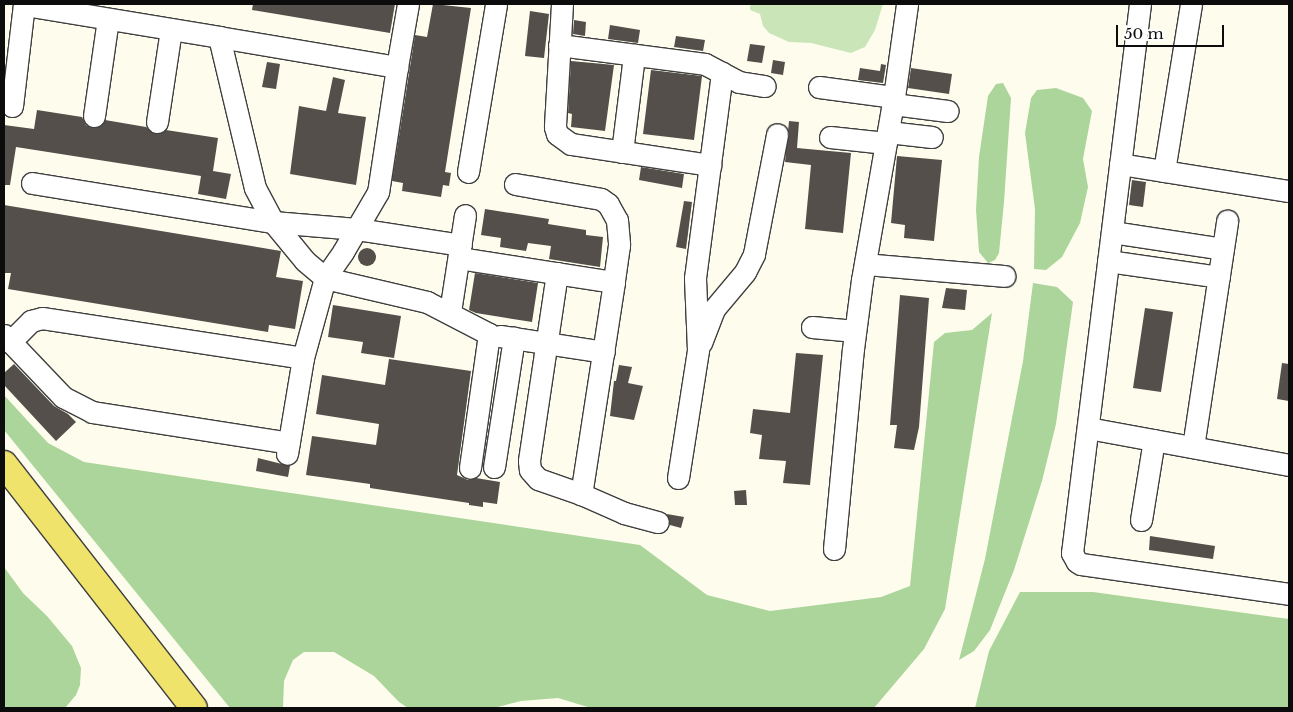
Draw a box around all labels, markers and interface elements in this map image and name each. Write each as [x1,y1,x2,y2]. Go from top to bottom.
scale bar [1118,15,1226,47]
text: 50 m [1124,24,1164,43]

